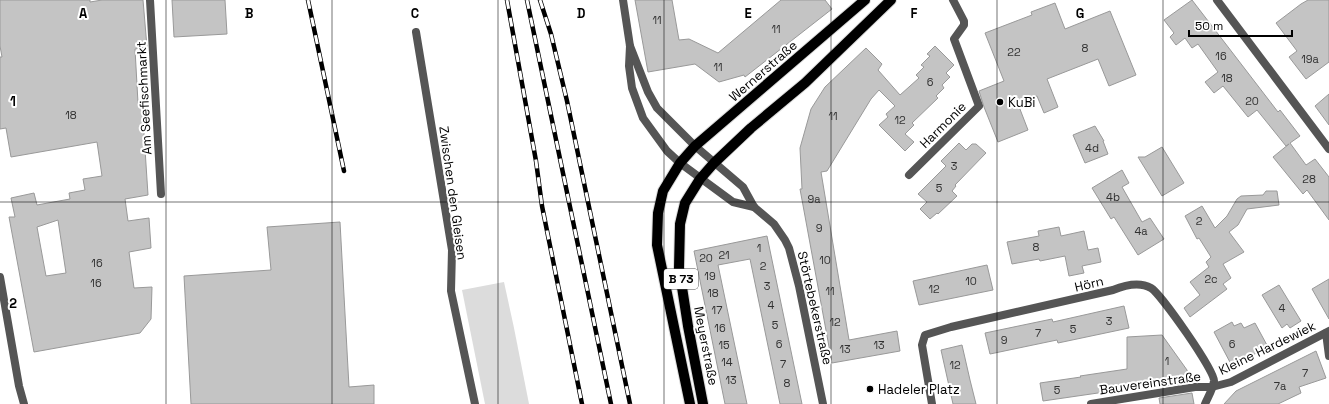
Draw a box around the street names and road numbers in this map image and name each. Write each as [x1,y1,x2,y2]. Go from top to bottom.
street label: Wernerstraße [725,37,801,105]
street label: Am Seefischmarkt [133,41,155,155]
street label: Harmonie [916,98,970,152]
street label: Zwischen den Gleisen [435,125,471,261]
street label: Störtebekerstraße [794,250,836,366]
road number: B 73 [664,269,698,289]
street label: Hörn [1073,272,1105,296]
street label: Meyerstraße [690,305,722,387]
street label: Kleine Hardewiek [1216,317,1318,379]
street label: Bauvereinstraße [1098,367,1202,399]

